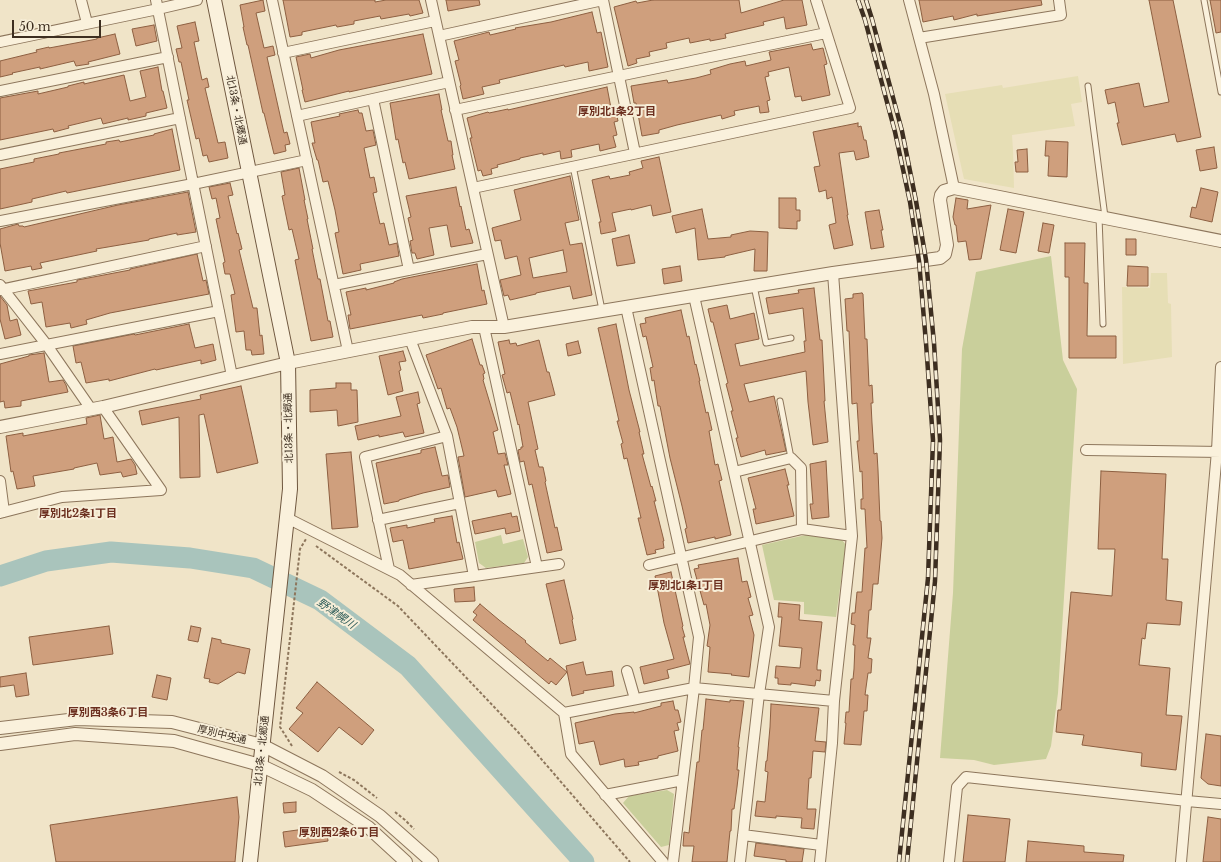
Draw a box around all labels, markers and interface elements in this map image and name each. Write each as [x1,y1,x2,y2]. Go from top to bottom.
scale bar [14,12,103,38]
text: 50 m [19,19,51,34]
street label: 北13条・北郷通 [223,74,249,146]
district label: 厚別北1条2丁目 [578,105,656,119]
street label: 北13条・北郷通 [282,393,296,463]
district label: 厚別北2条1丁目 [39,507,117,521]
district label: 厚別北1条1丁目 [648,579,724,593]
water label: 野津幌川 [314,596,358,632]
district label: 厚別西3条6丁目 [68,706,148,720]
street label: 北13条・北郷通 [252,715,272,787]
street label: 厚別中央通 [196,723,248,747]
district label: 厚別西2条6丁目 [299,826,379,840]

